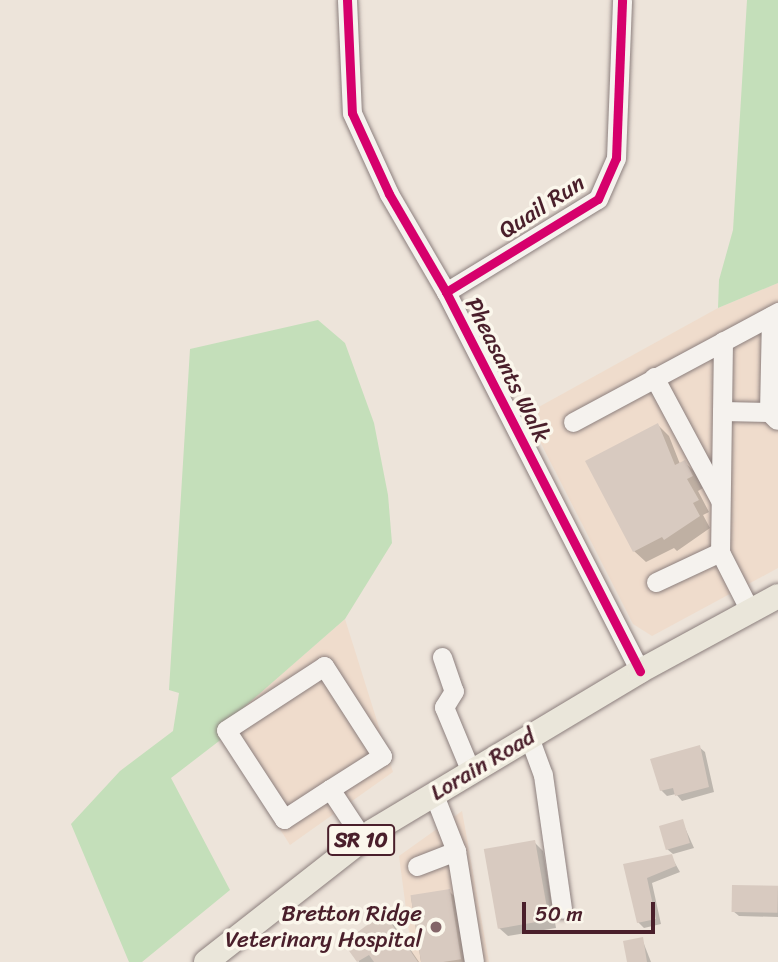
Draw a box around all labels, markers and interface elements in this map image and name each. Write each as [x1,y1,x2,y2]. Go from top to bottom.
street label: Quail Run [494,169,590,245]
street label: Pheasants Walk [459,293,555,447]
street label: Lorain Road [426,723,540,807]
road number: SR 10 [326,822,396,858]
scale bar [526,888,659,932]
text: 50 m [535,895,583,933]
place label: Bretton Ridge Veterinary Hospital [225,900,422,954]
marker: Bretton Ridge Veterinary Hospital [428,919,444,935]

